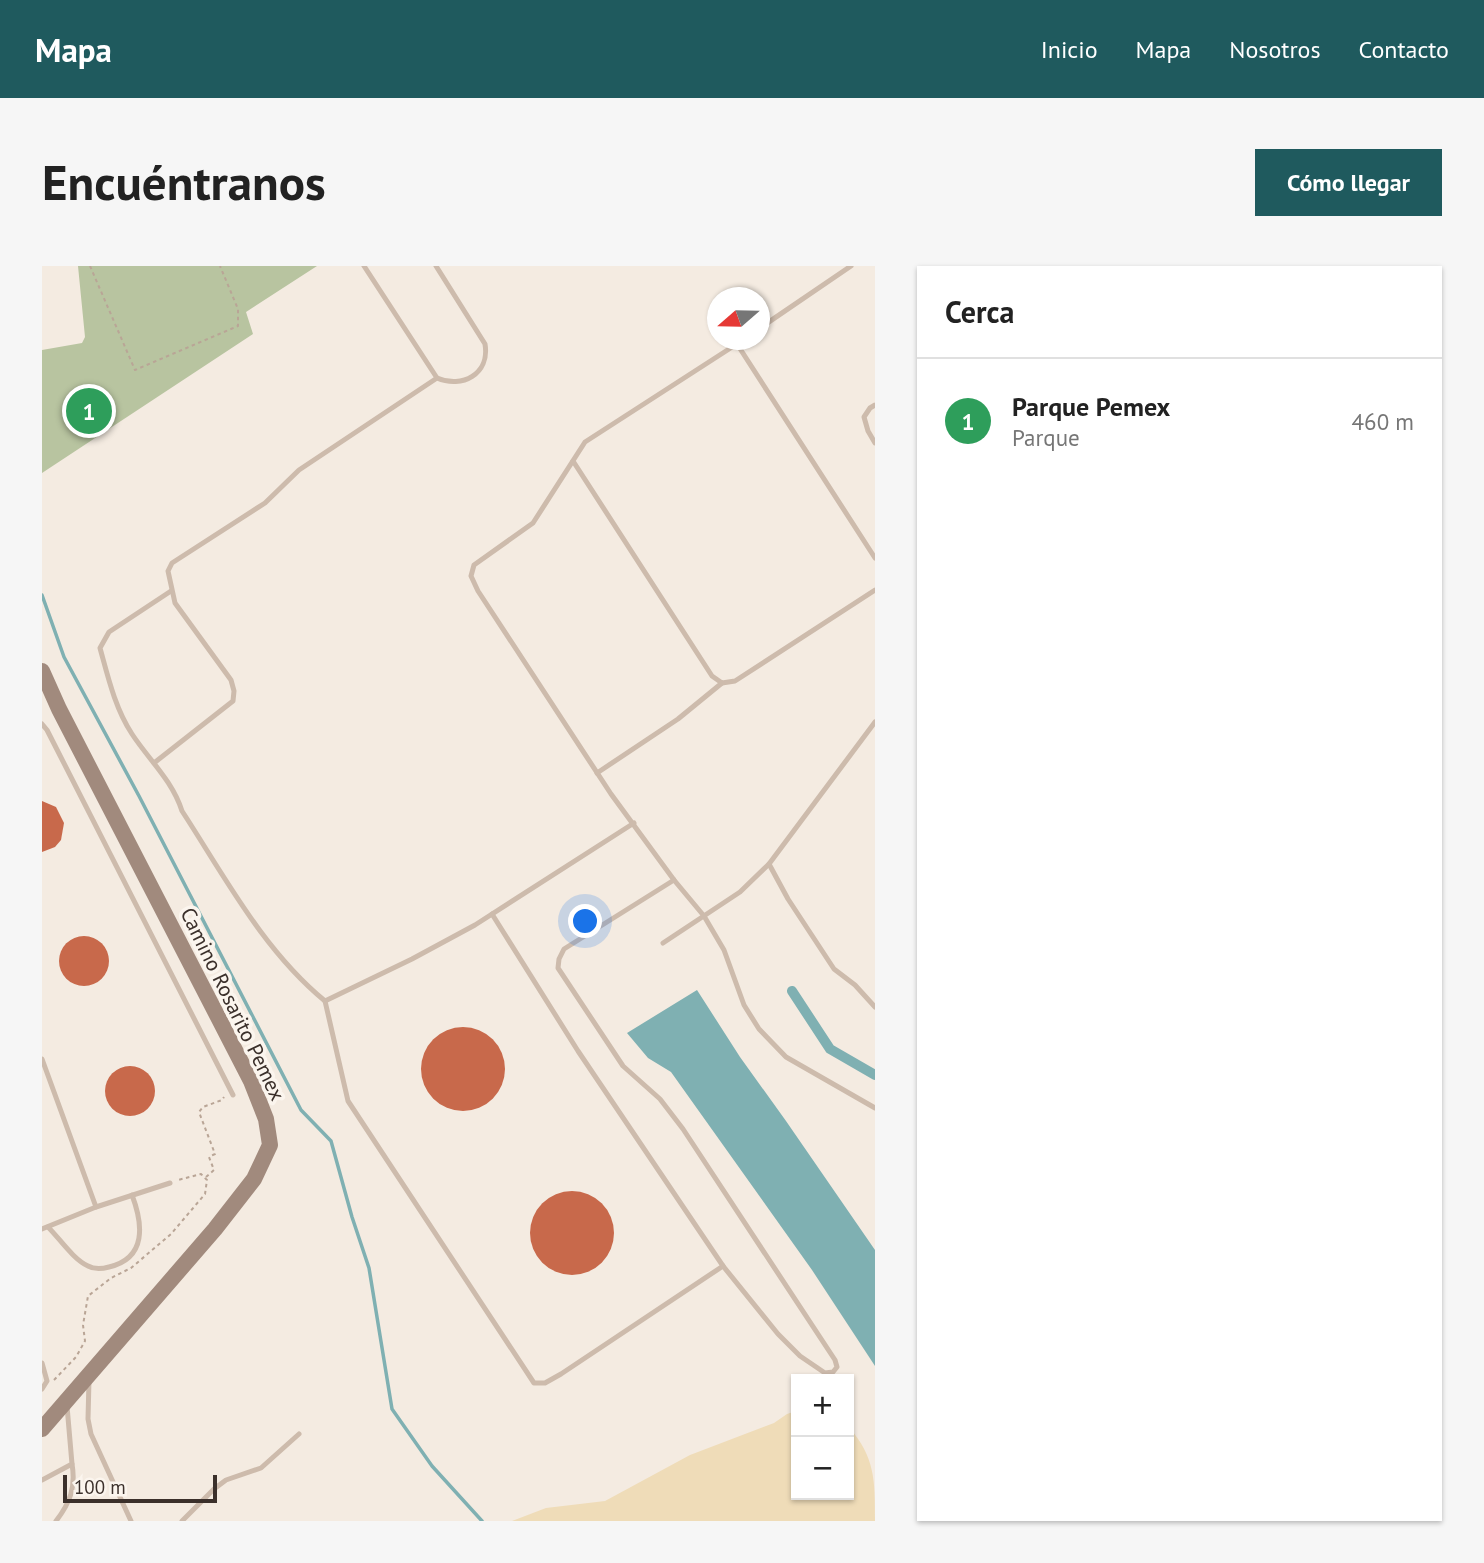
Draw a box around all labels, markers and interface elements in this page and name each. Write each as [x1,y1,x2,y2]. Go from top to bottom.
text: Mapa [35,28,112,71]
text: Inicio [1041,34,1098,65]
text: Mapa [1136,34,1191,65]
text: Nosotros [1229,34,1321,65]
text: Contacto [1359,34,1449,65]
button: Cómo llegar [1255,149,1442,216]
text: Encuéntranos [42,150,326,214]
north arrow [707,287,770,350]
text: Cerca [945,292,1014,331]
pin: 1 [66,385,112,437]
text: Parque Pemex [1012,390,1170,423]
text: 1 [961,407,975,436]
text: 460 m [1352,407,1414,436]
text: Parque [1012,423,1080,452]
street label: Camino Rosarito Pemex [175,903,292,1105]
your location [568,904,602,938]
map controls [791,1374,854,1500]
button: + [791,1374,854,1437]
button: − [791,1437,854,1500]
scale bar [63,1472,217,1504]
text: 100 m [74,1475,126,1499]

